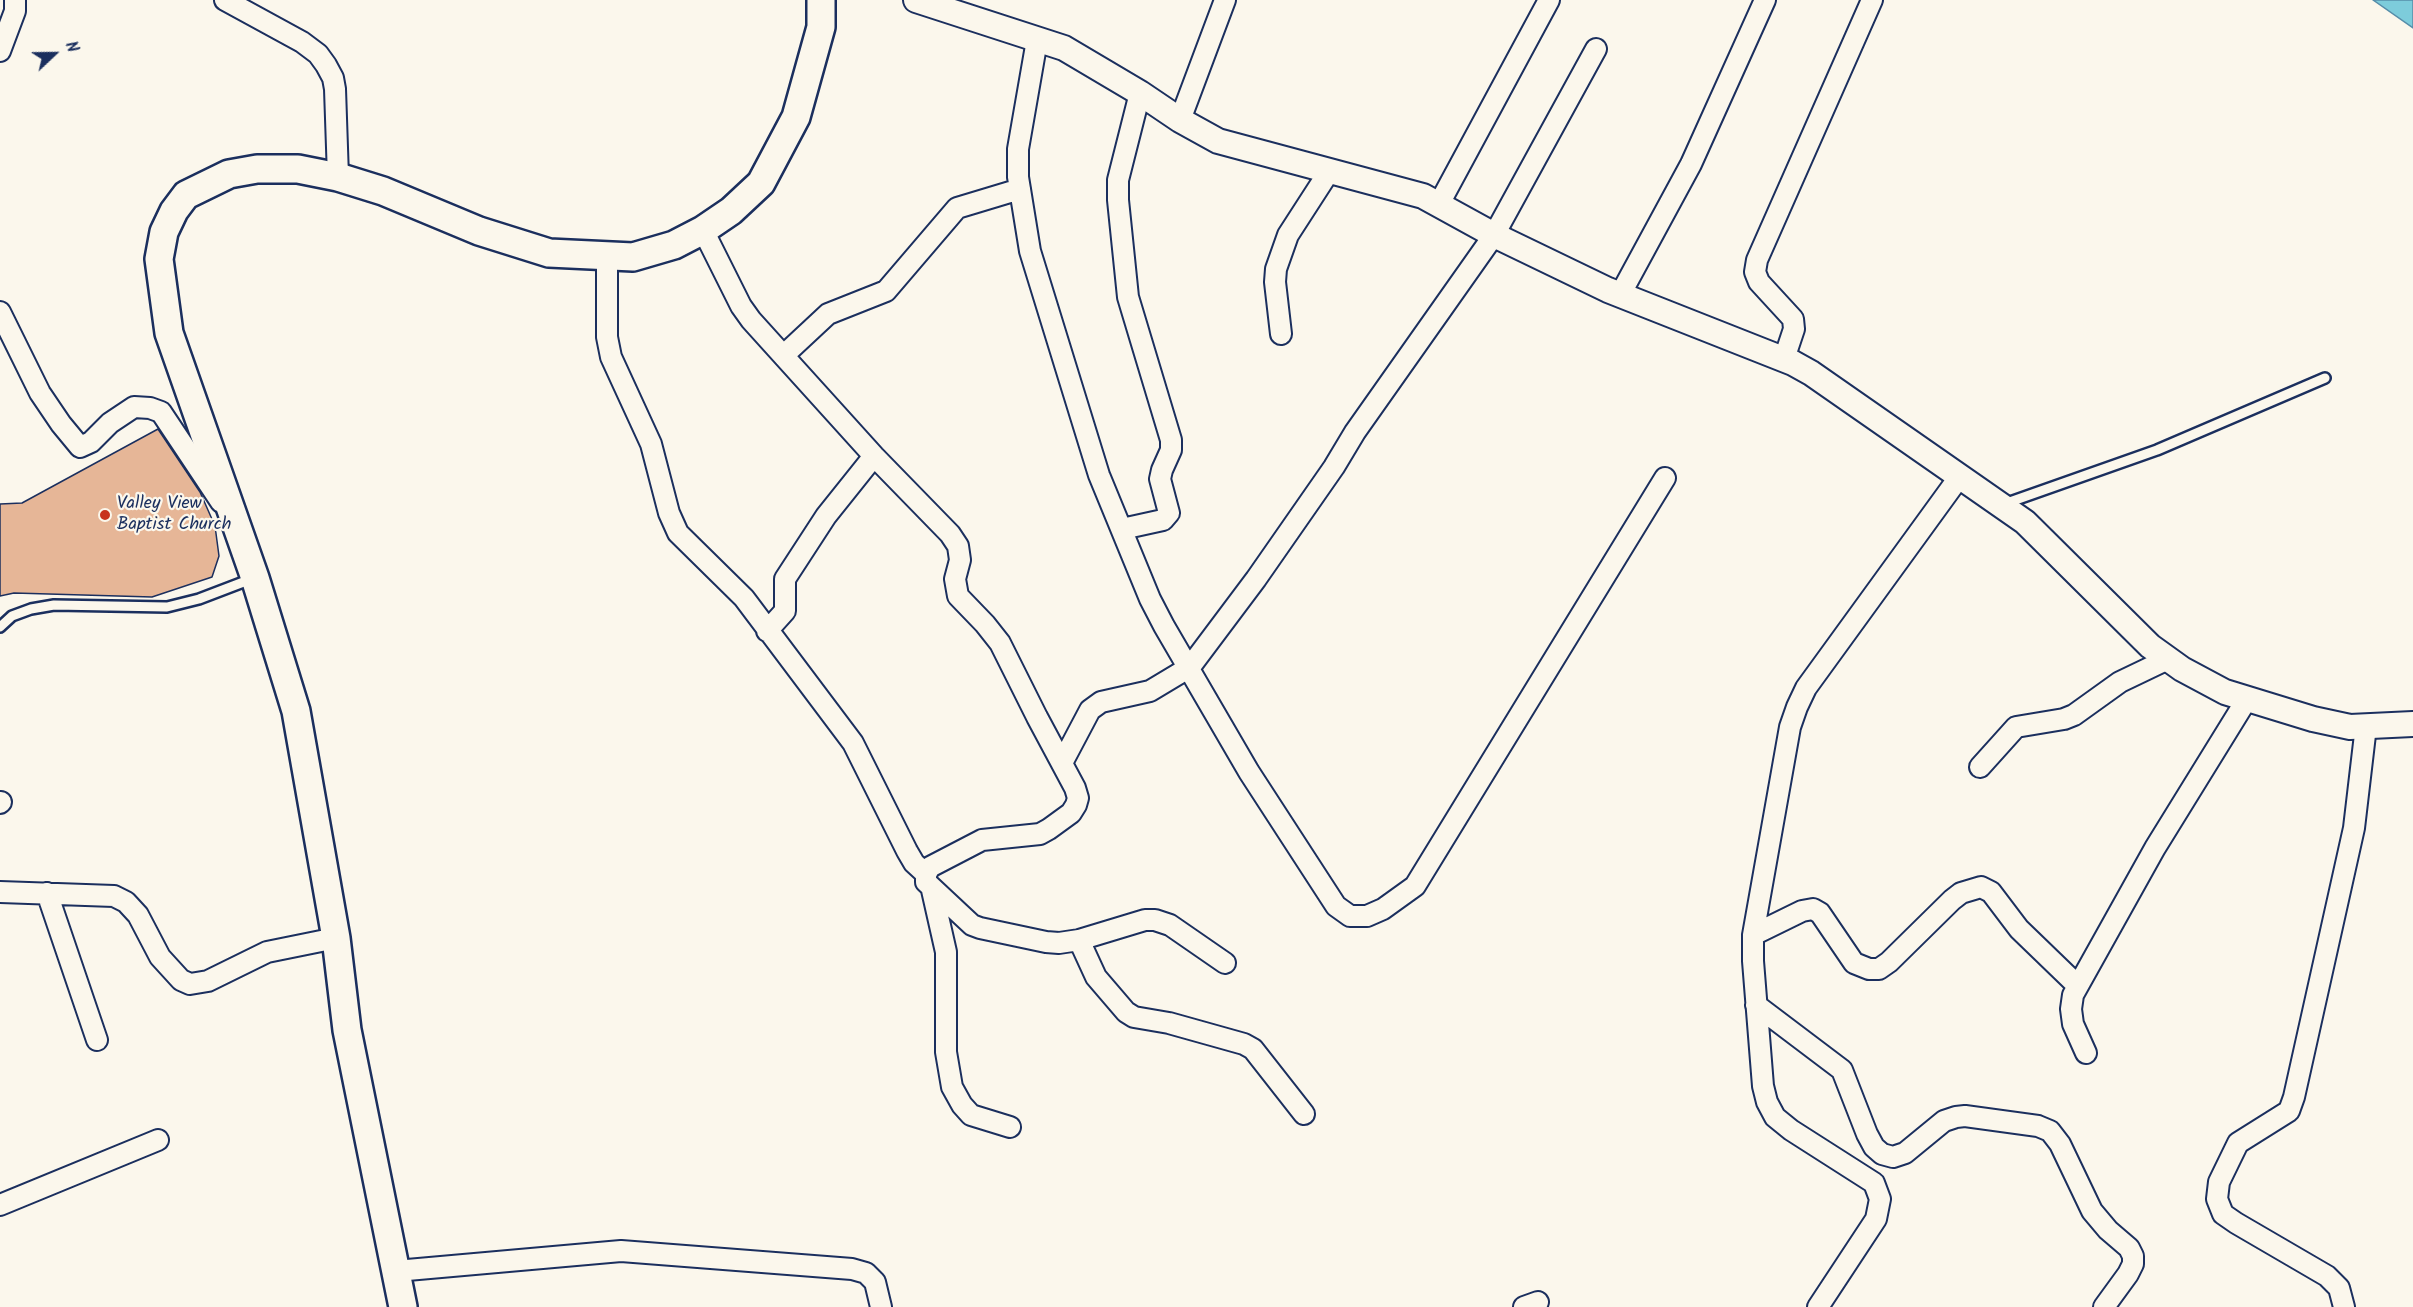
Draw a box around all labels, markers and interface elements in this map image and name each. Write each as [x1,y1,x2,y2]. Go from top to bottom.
north arrow [24,24,84,84]
text: N [58,38,85,56]
place label: Valley View Baptist Church [117,494,231,536]
marker: Valley View Baptist Church [98,508,112,522]

